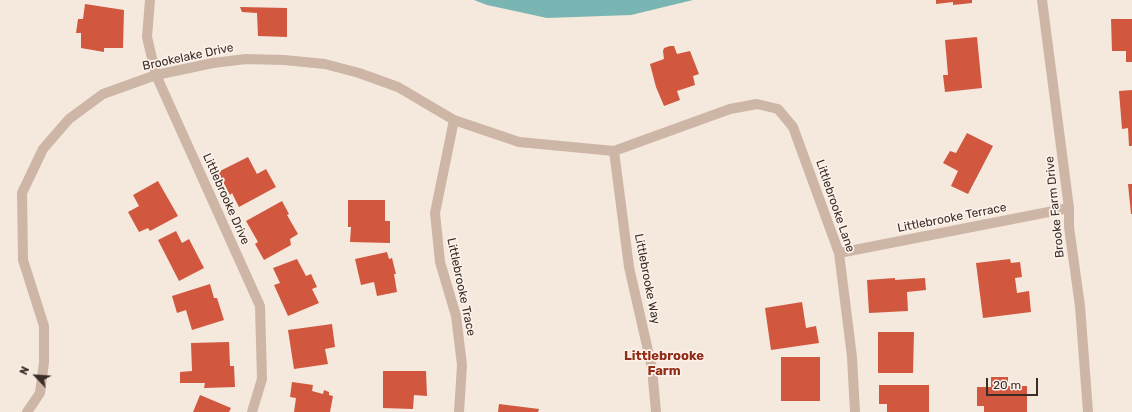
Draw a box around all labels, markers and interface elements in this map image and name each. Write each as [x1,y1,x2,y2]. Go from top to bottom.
street label: Brookelake Drive [141,40,235,74]
street label: Littlebrooke Drive [199,151,253,247]
street label: Brooke Farm Drive [1043,155,1067,259]
street label: Littlebrooke Lane [812,158,858,254]
street label: Littlebrooke Terrace [896,200,1008,236]
street label: Littlebrooke Way [631,232,663,326]
street label: Littlebrooke Trace [444,237,478,337]
district label: Littlebrooke Farm [624,348,704,379]
north arrow [16,356,56,396]
text: N [17,364,32,377]
scale bar [988,370,1040,396]
text: 20 m [993,378,1021,392]

